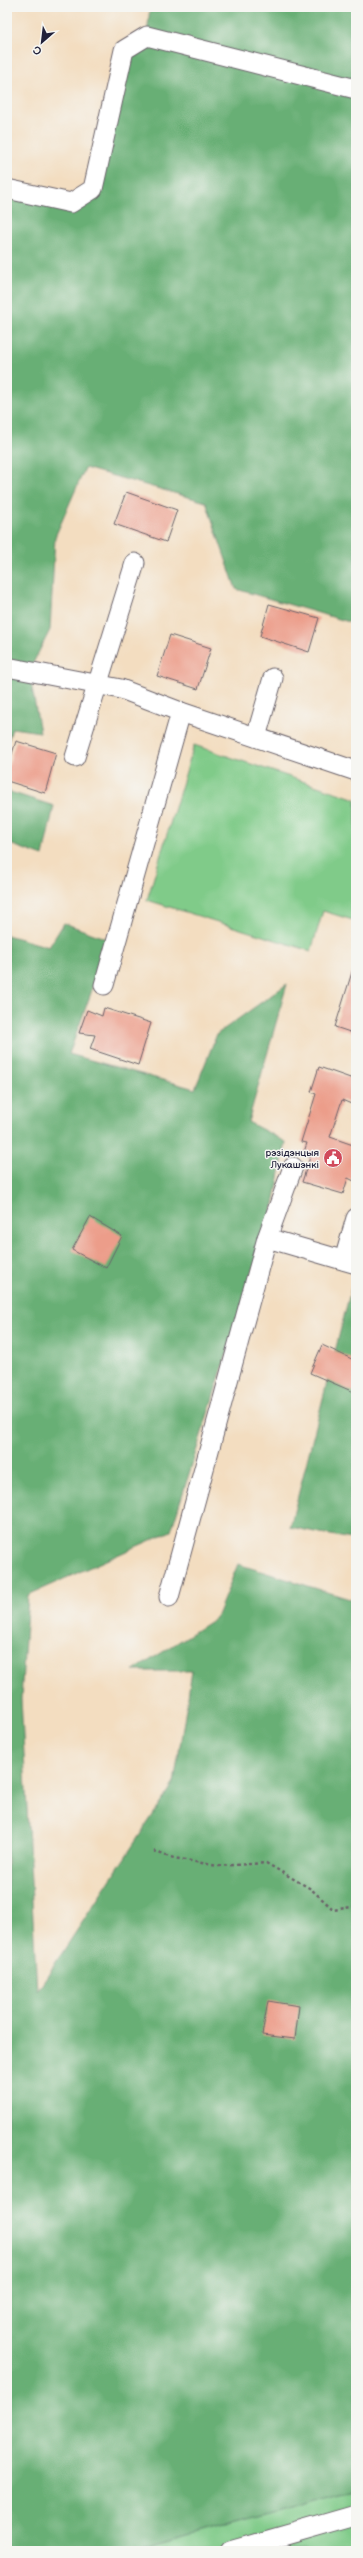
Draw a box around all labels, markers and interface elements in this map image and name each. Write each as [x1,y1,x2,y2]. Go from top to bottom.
north arrow [22,22,62,62]
text: С [31,43,44,58]
place label: рэзідэнцыя Лукашэнкі [266,1147,319,1171]
public building icon: рэзідэнцыя Лукашэнкі [322,1147,344,1169]

